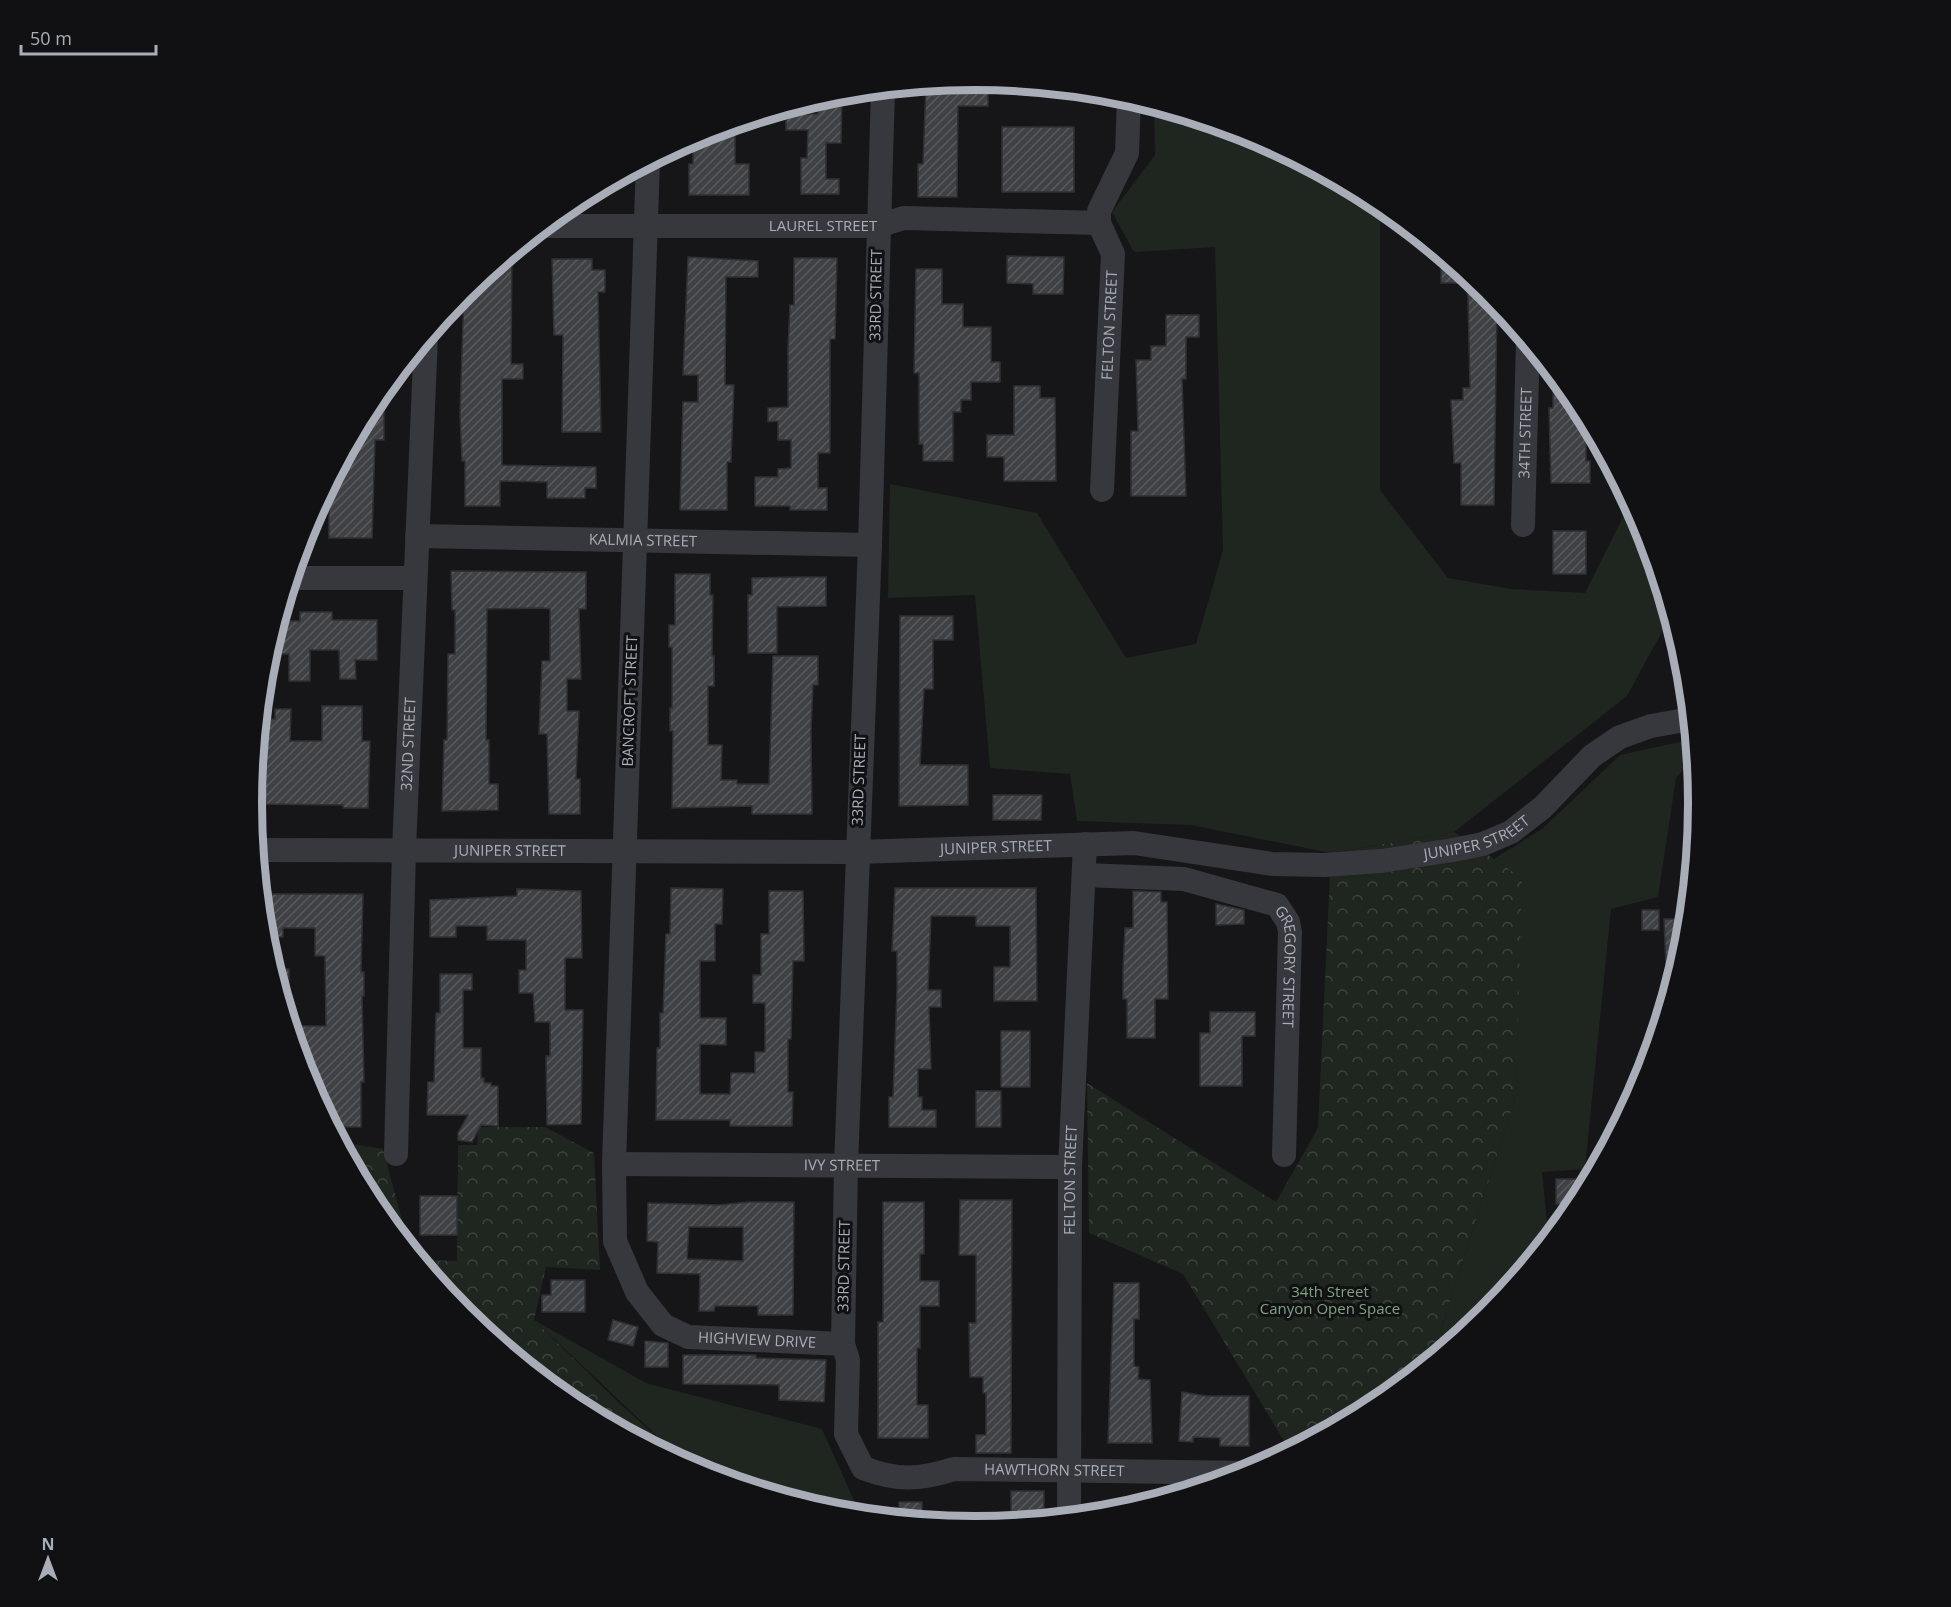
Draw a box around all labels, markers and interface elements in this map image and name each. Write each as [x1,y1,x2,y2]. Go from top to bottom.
scale bar [21,18,156,56]
text: 50 m [30,26,72,50]
street label: LAUREL STREET [769,215,878,235]
street label: 33RD STREET [864,248,886,341]
street label: FELTON STREET [1096,269,1121,380]
street label: 34TH STREET [1513,386,1536,479]
street label: KALMIA STREET [589,528,698,551]
street label: BANCROFT STREET [617,634,641,767]
street label: 32ND STREET [396,696,420,792]
street label: 33RD STREET [846,733,870,826]
street label: JUNIPER STREET [1420,810,1534,864]
street label: JUNIPER STREET [938,835,1053,858]
street label: JUNIPER STREET [452,840,567,860]
street label: GREGORY STREET [1271,901,1301,1029]
street label: FELTON STREET [1059,1124,1081,1235]
street label: IVY STREET [804,1154,881,1175]
street label: 33RD STREET [832,1219,854,1312]
park label: 34th Street Canyon Open Space [1260,1281,1400,1318]
street label: HIGHVIEW DRIVE [698,1326,817,1352]
street label: HAWTHORN STREET [984,1458,1125,1480]
north arrow [18,1529,78,1589]
text: N [41,1533,55,1555]

